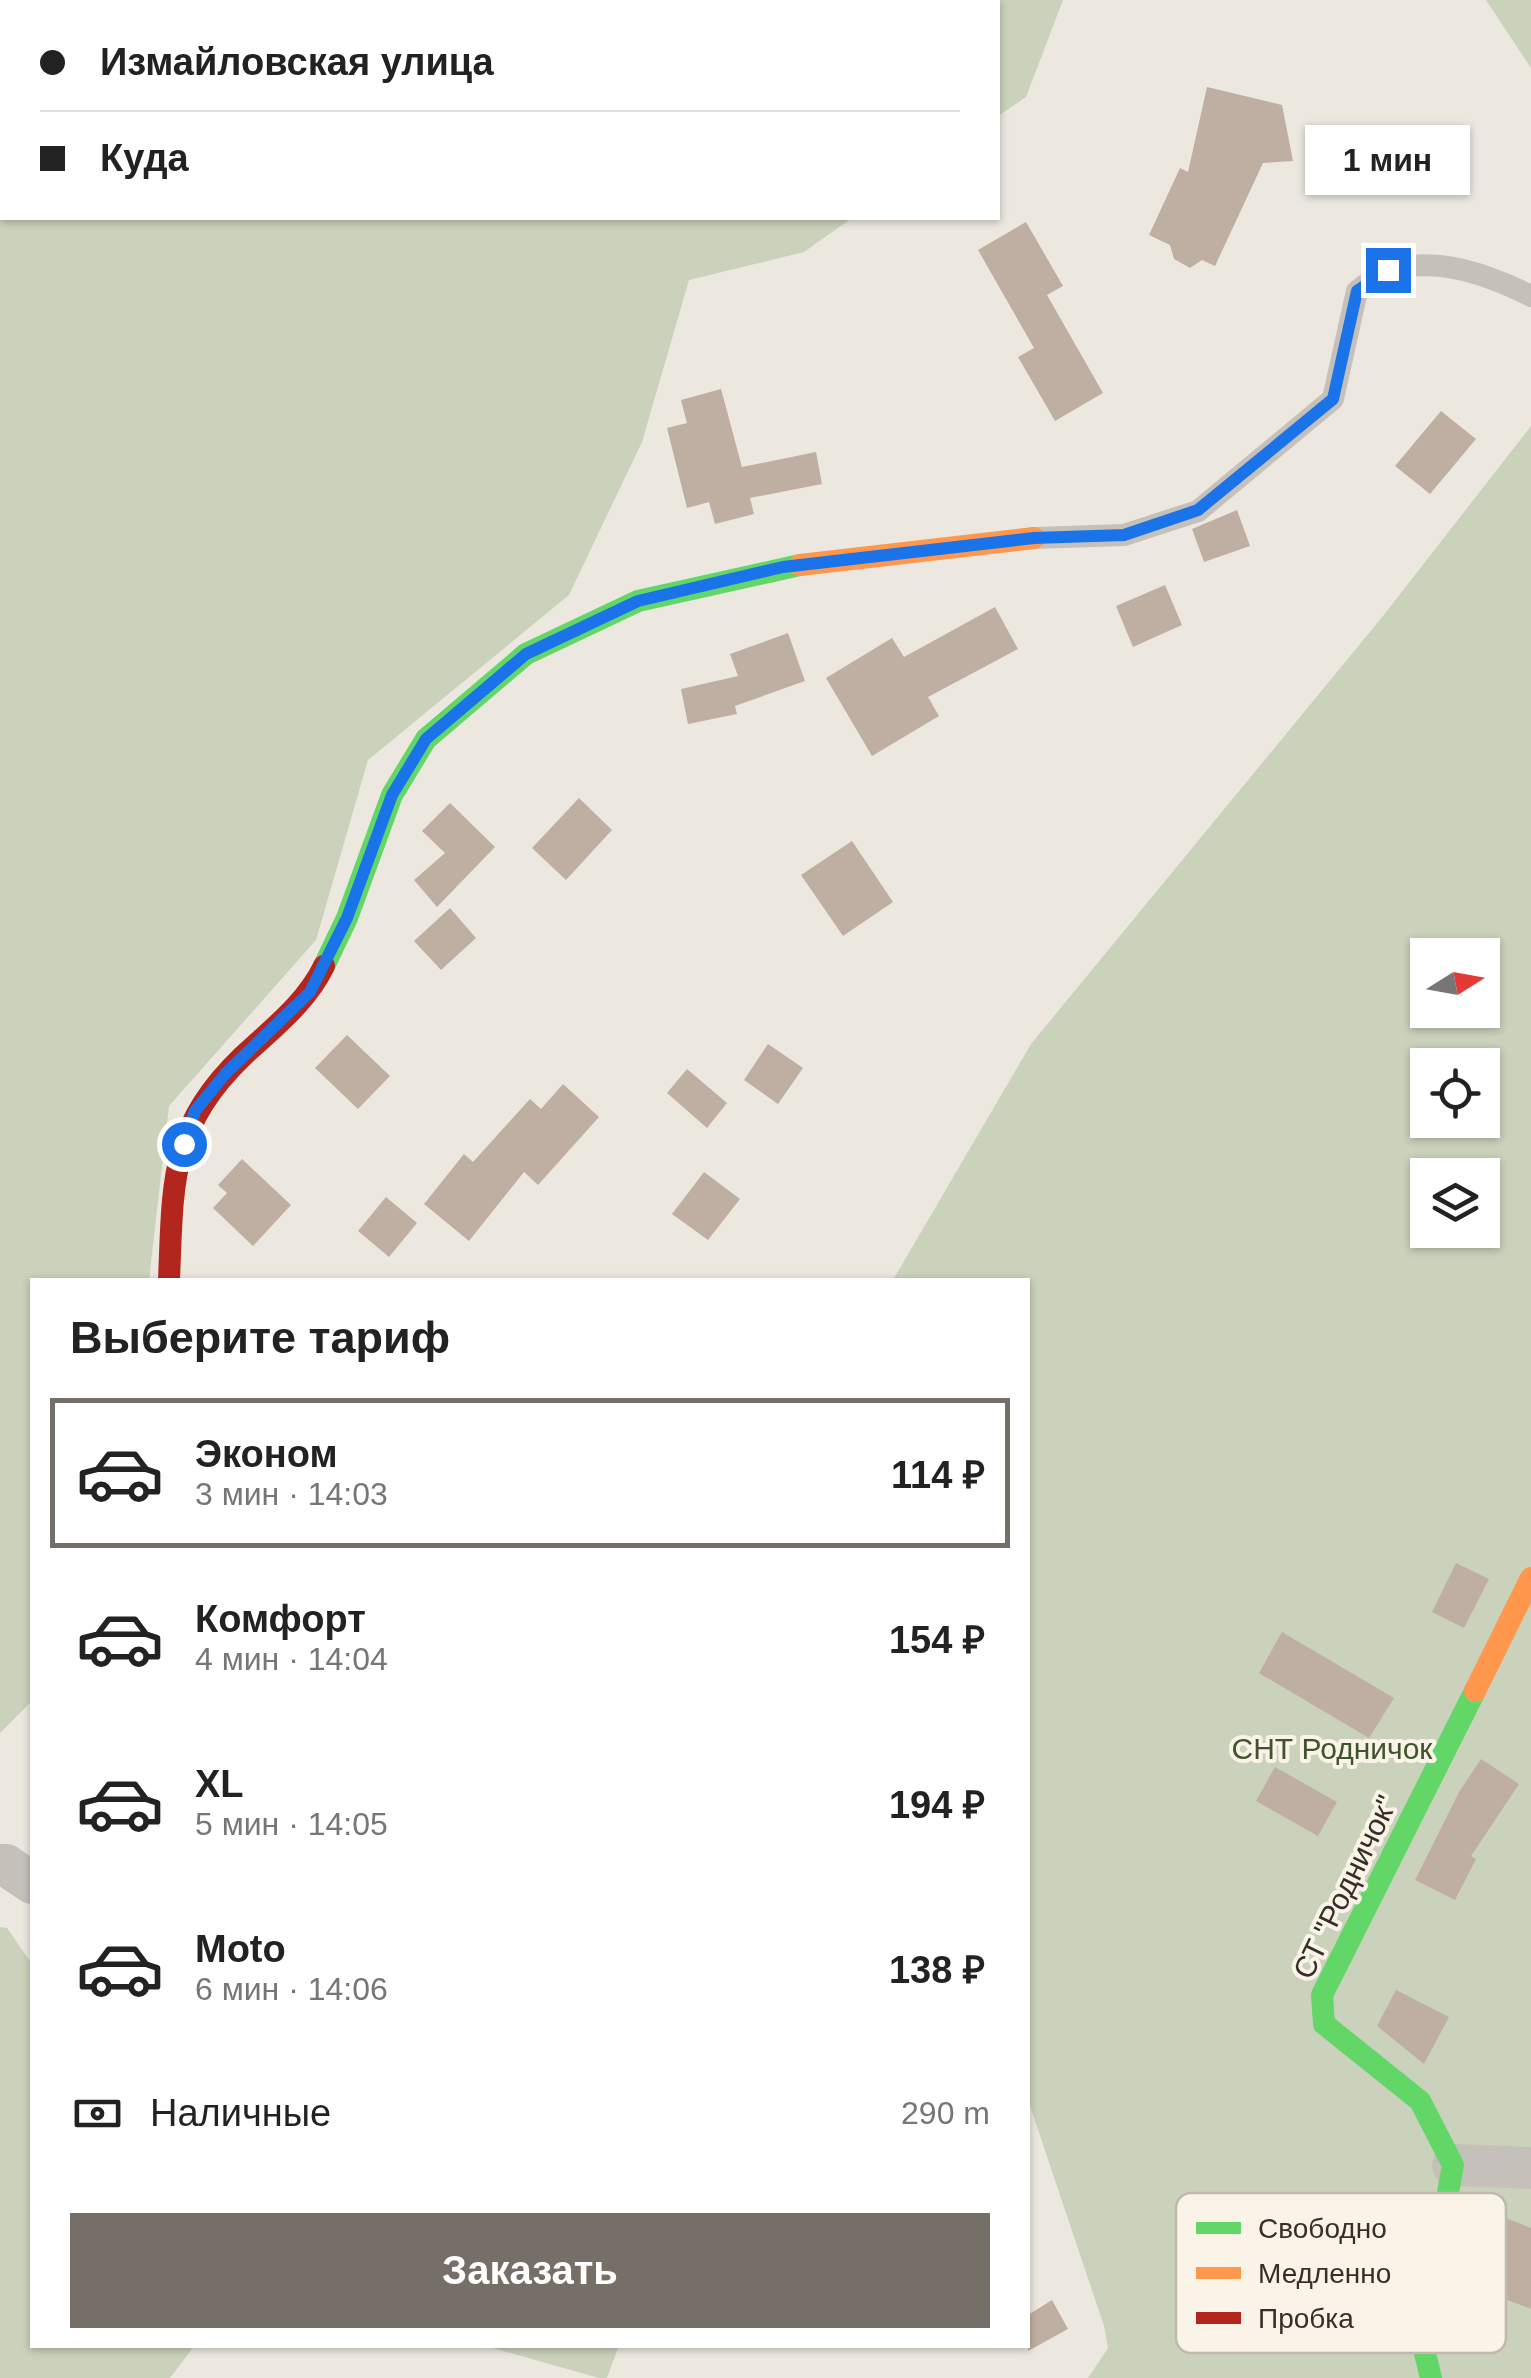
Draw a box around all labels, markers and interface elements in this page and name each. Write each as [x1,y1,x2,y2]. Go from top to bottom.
text: Измайловская улица [100,41,494,83]
callout: 1 мин [1306,125,1470,195]
text: Куда [100,137,189,179]
text: 1 мин [1343,142,1432,178]
route end [1366,248,1411,293]
north arrow [1410,938,1500,1028]
map controls [1410,938,1500,1248]
button: locate [1410,1048,1500,1138]
route start [162,1122,207,1167]
button: layers [1410,1158,1500,1248]
text: Выберите тариф [70,1312,450,1363]
icon: car [75,1428,165,1518]
text: Эконом [195,1433,338,1475]
text: 114 ₽ [891,1454,985,1496]
text: 3 мин · 14:03 [195,1476,388,1512]
icon: car [75,1593,165,1683]
text: Комфорт [195,1598,366,1640]
text: 154 ₽ [889,1619,985,1661]
text: 4 мин · 14:04 [195,1641,388,1677]
park label: СНТ Родничок [1232,1732,1433,1765]
icon: car [75,1758,165,1848]
text: XL [195,1763,244,1805]
text: 194 ₽ [889,1784,985,1826]
street label: СТ "Родничок" [1286,1790,1404,1984]
text: 5 мин · 14:05 [195,1806,388,1842]
icon: car [75,1923,165,2013]
text: Moto [195,1928,286,1970]
text: 138 ₽ [889,1949,985,1991]
text: 6 мин · 14:06 [195,1971,388,2007]
icon: cash [70,2086,125,2141]
text: Наличные [150,2092,331,2134]
text: 290 m [901,2095,990,2131]
legend [1176,2193,1506,2353]
button: Заказать [70,2213,990,2328]
text: Свободно [1258,2213,1387,2244]
text: Медленно [1258,2258,1391,2289]
text: Пробка [1258,2303,1354,2334]

